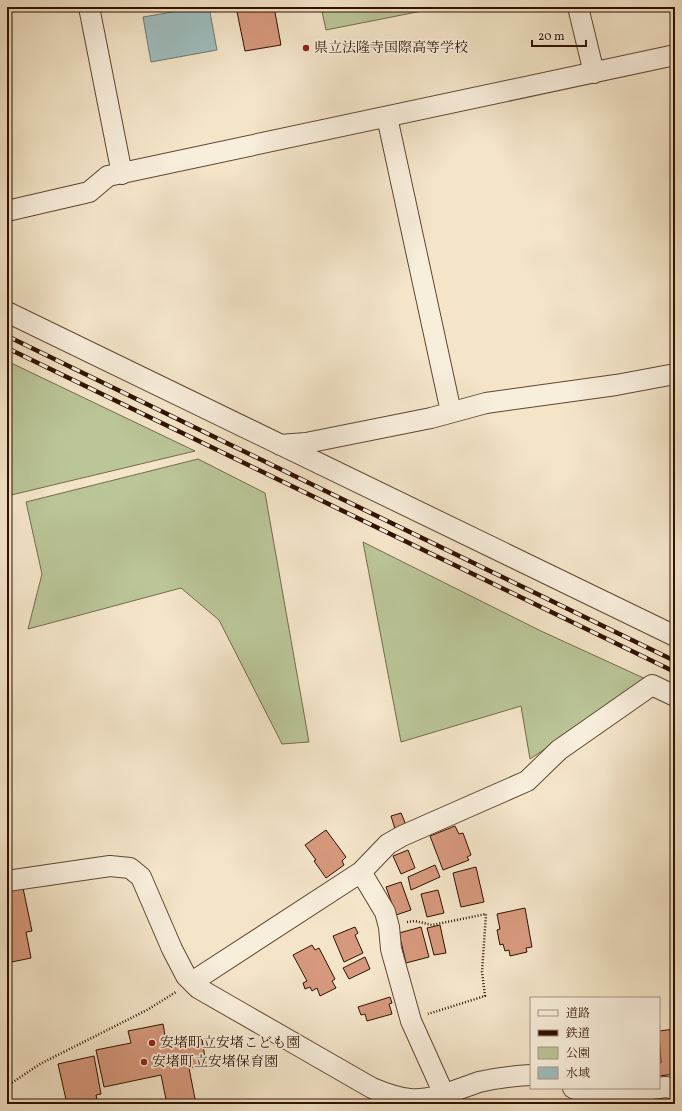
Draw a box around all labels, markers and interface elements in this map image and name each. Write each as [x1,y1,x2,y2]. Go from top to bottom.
scale bar [532,22,586,48]
text: 20 m [538,29,565,45]
place label: 県立法隆寺国際高等学校 [314,39,468,58]
marker: 県立法隆寺国際高等学校 [301,43,311,53]
legend [530,997,660,1089]
text: 道路 [566,1006,590,1022]
text: 鉄道 [565,1026,590,1042]
place label: 安堵町立安堵こども園 [160,1034,300,1053]
marker: 安堵町立安堵こども園 [147,1038,157,1048]
text: 公園 [566,1046,590,1062]
place label: 安堵町立安堵保育園 [152,1053,278,1072]
marker: 安堵町立安堵保育園 [139,1057,149,1067]
text: 水域 [566,1066,590,1082]

